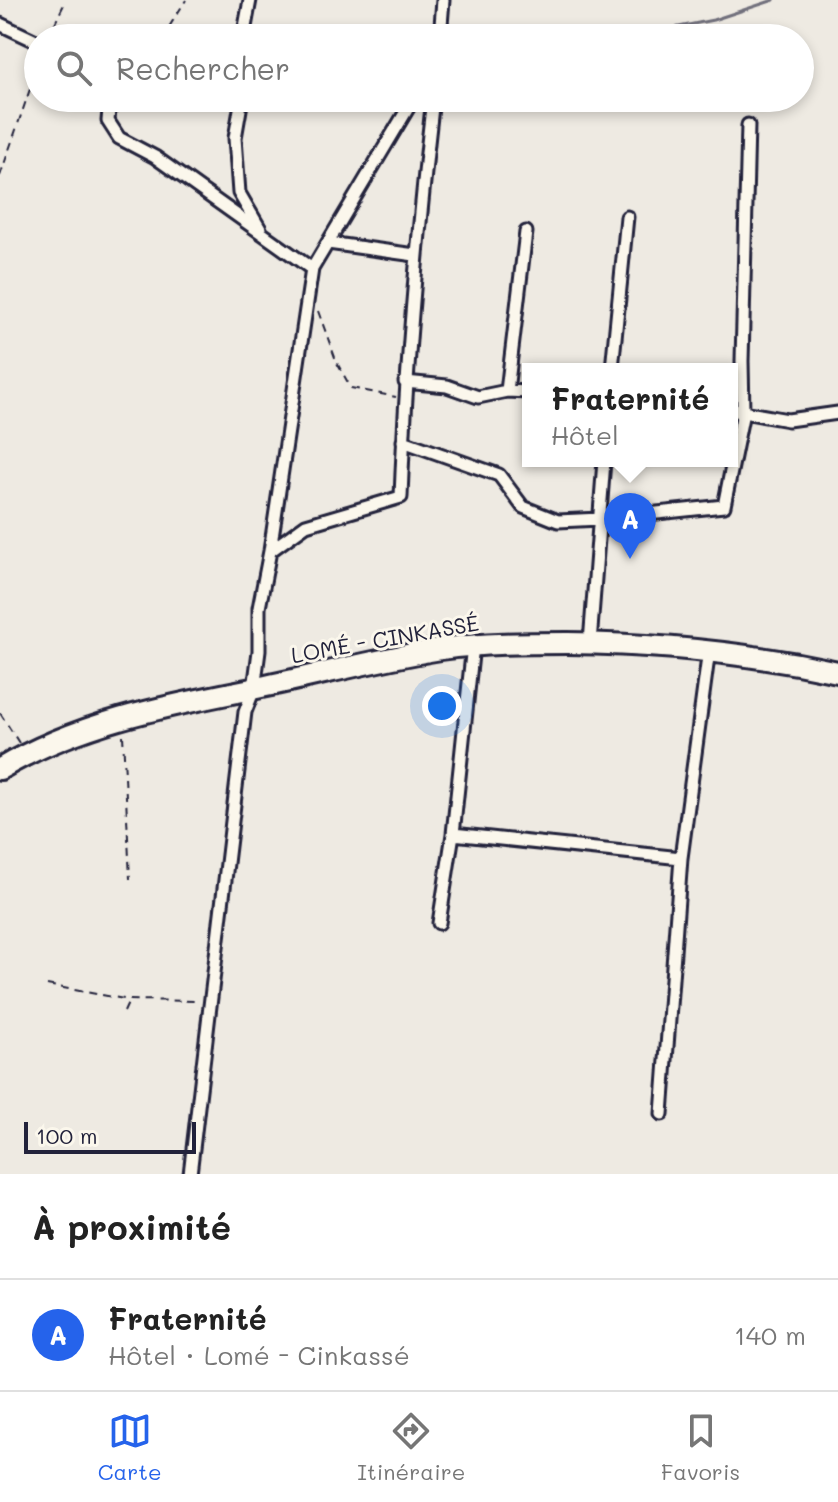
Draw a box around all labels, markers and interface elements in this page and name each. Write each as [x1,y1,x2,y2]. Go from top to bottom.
search box [24,24,814,112]
icon: search [52,46,96,90]
text: Rechercher [116,48,290,88]
popup [522,363,738,467]
text: Fraternité [551,378,709,418]
text: Hôtel [551,418,619,452]
pin: A [604,493,656,559]
street label: LOMÉ - CINKASSÉ [289,608,481,669]
your location [422,686,462,726]
scale bar [24,1118,196,1154]
text: 100 m [36,1121,98,1150]
text: À proximité [32,1204,231,1249]
text: Fraternité [108,1298,267,1338]
text: A [49,1318,67,1352]
text: 140 m [734,1318,806,1352]
text: Hôtel · Lomé - Cinkassé [108,1338,410,1372]
tab: Carte [98,1409,162,1486]
tab: Itinéraire [357,1409,465,1486]
tab: Favoris [661,1409,740,1486]

